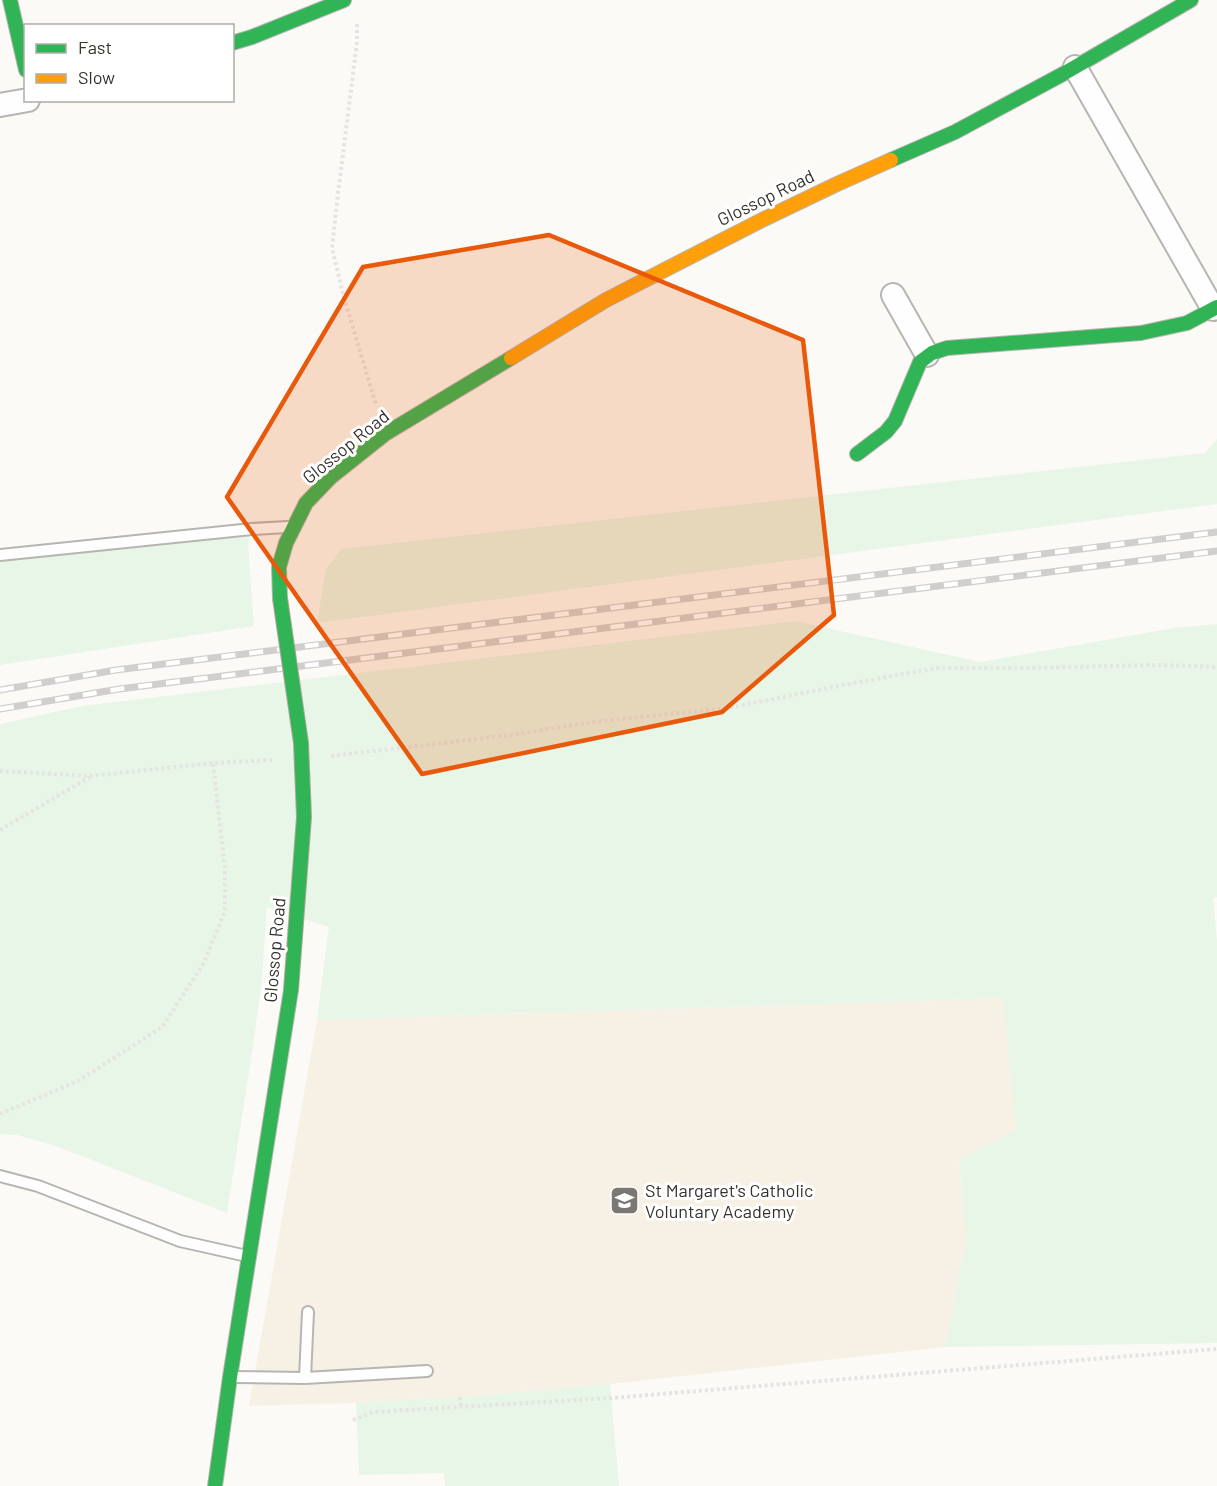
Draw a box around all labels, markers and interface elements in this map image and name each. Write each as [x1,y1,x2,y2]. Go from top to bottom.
legend [24,24,234,102]
text: Fast [78,36,112,58]
text: Slow [78,66,115,88]
street label: Glossop Road [713,164,818,230]
street label: Glossop Road [298,405,393,488]
street label: Glossop Road [258,897,290,1003]
place label: St Margaret's Catholic Voluntary Academy [645,1179,813,1222]
school or university icon: St Margaret's Catholic Voluntary Academy [608,1185,640,1217]

